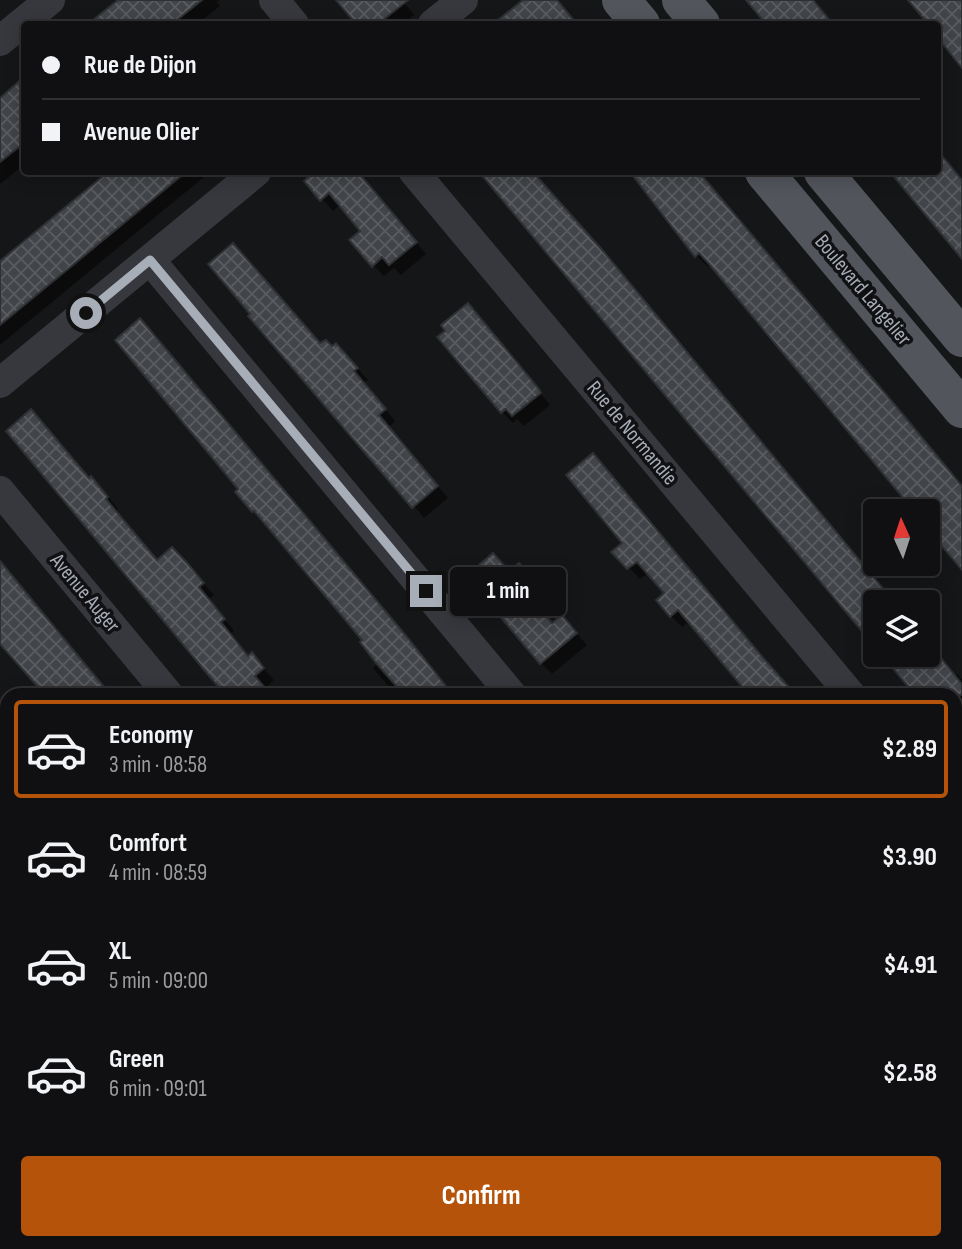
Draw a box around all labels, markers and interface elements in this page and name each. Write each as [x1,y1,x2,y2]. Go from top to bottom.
text: Rue de Dijon [84,50,197,81]
text: Avenue Olier [84,117,199,148]
street label: Boulevard Langelier [809,229,917,351]
route start [70,297,102,329]
street label: Rue de Normandie [581,376,683,490]
north arrow [863,499,940,576]
map controls [863,499,940,667]
street label: Avenue Auger [44,548,125,638]
callout: 1 min [450,566,566,616]
route end [410,575,442,607]
text: 1 min [487,577,529,605]
button: layers [863,590,940,667]
icon: car [25,718,88,781]
text: Economy [109,720,193,751]
text: $2.89 [882,734,937,765]
text: 3 min · 08:58 [109,751,207,779]
icon: car [25,826,88,889]
text: Comfort [109,828,187,859]
text: $3.90 [882,842,937,873]
text: 4 min · 08:59 [109,859,207,887]
icon: car [25,934,88,997]
text: XL [109,936,131,967]
text: $4.91 [884,950,937,981]
text: 5 min · 09:00 [109,967,208,995]
icon: car [25,1042,88,1105]
text: Green [109,1044,164,1075]
text: $2.58 [883,1058,937,1089]
text: 6 min · 09:01 [109,1075,207,1103]
button: Confirm [21,1156,941,1236]

